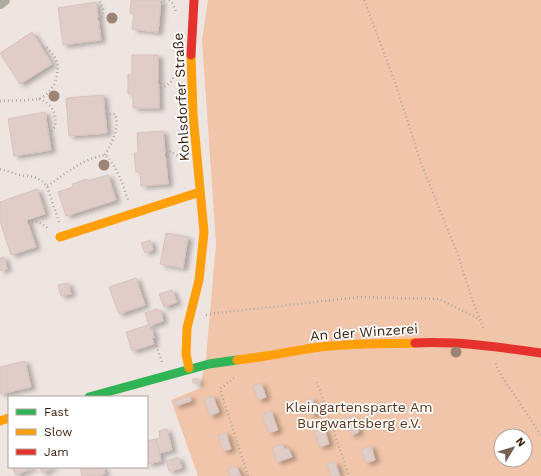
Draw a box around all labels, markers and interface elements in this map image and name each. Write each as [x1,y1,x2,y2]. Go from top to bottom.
street label: Kohlsdorfer Straße [170,32,192,162]
street label: An der Winzerei [310,320,418,344]
legend [8,396,148,468]
park label: Kleingartensparte Am Burgwartsberg e.V. [285,399,433,431]
text: Fast [44,405,69,419]
text: Slow [44,425,72,439]
north arrow [493,428,533,468]
text: N [513,435,528,449]
text: Jam [44,445,69,459]

